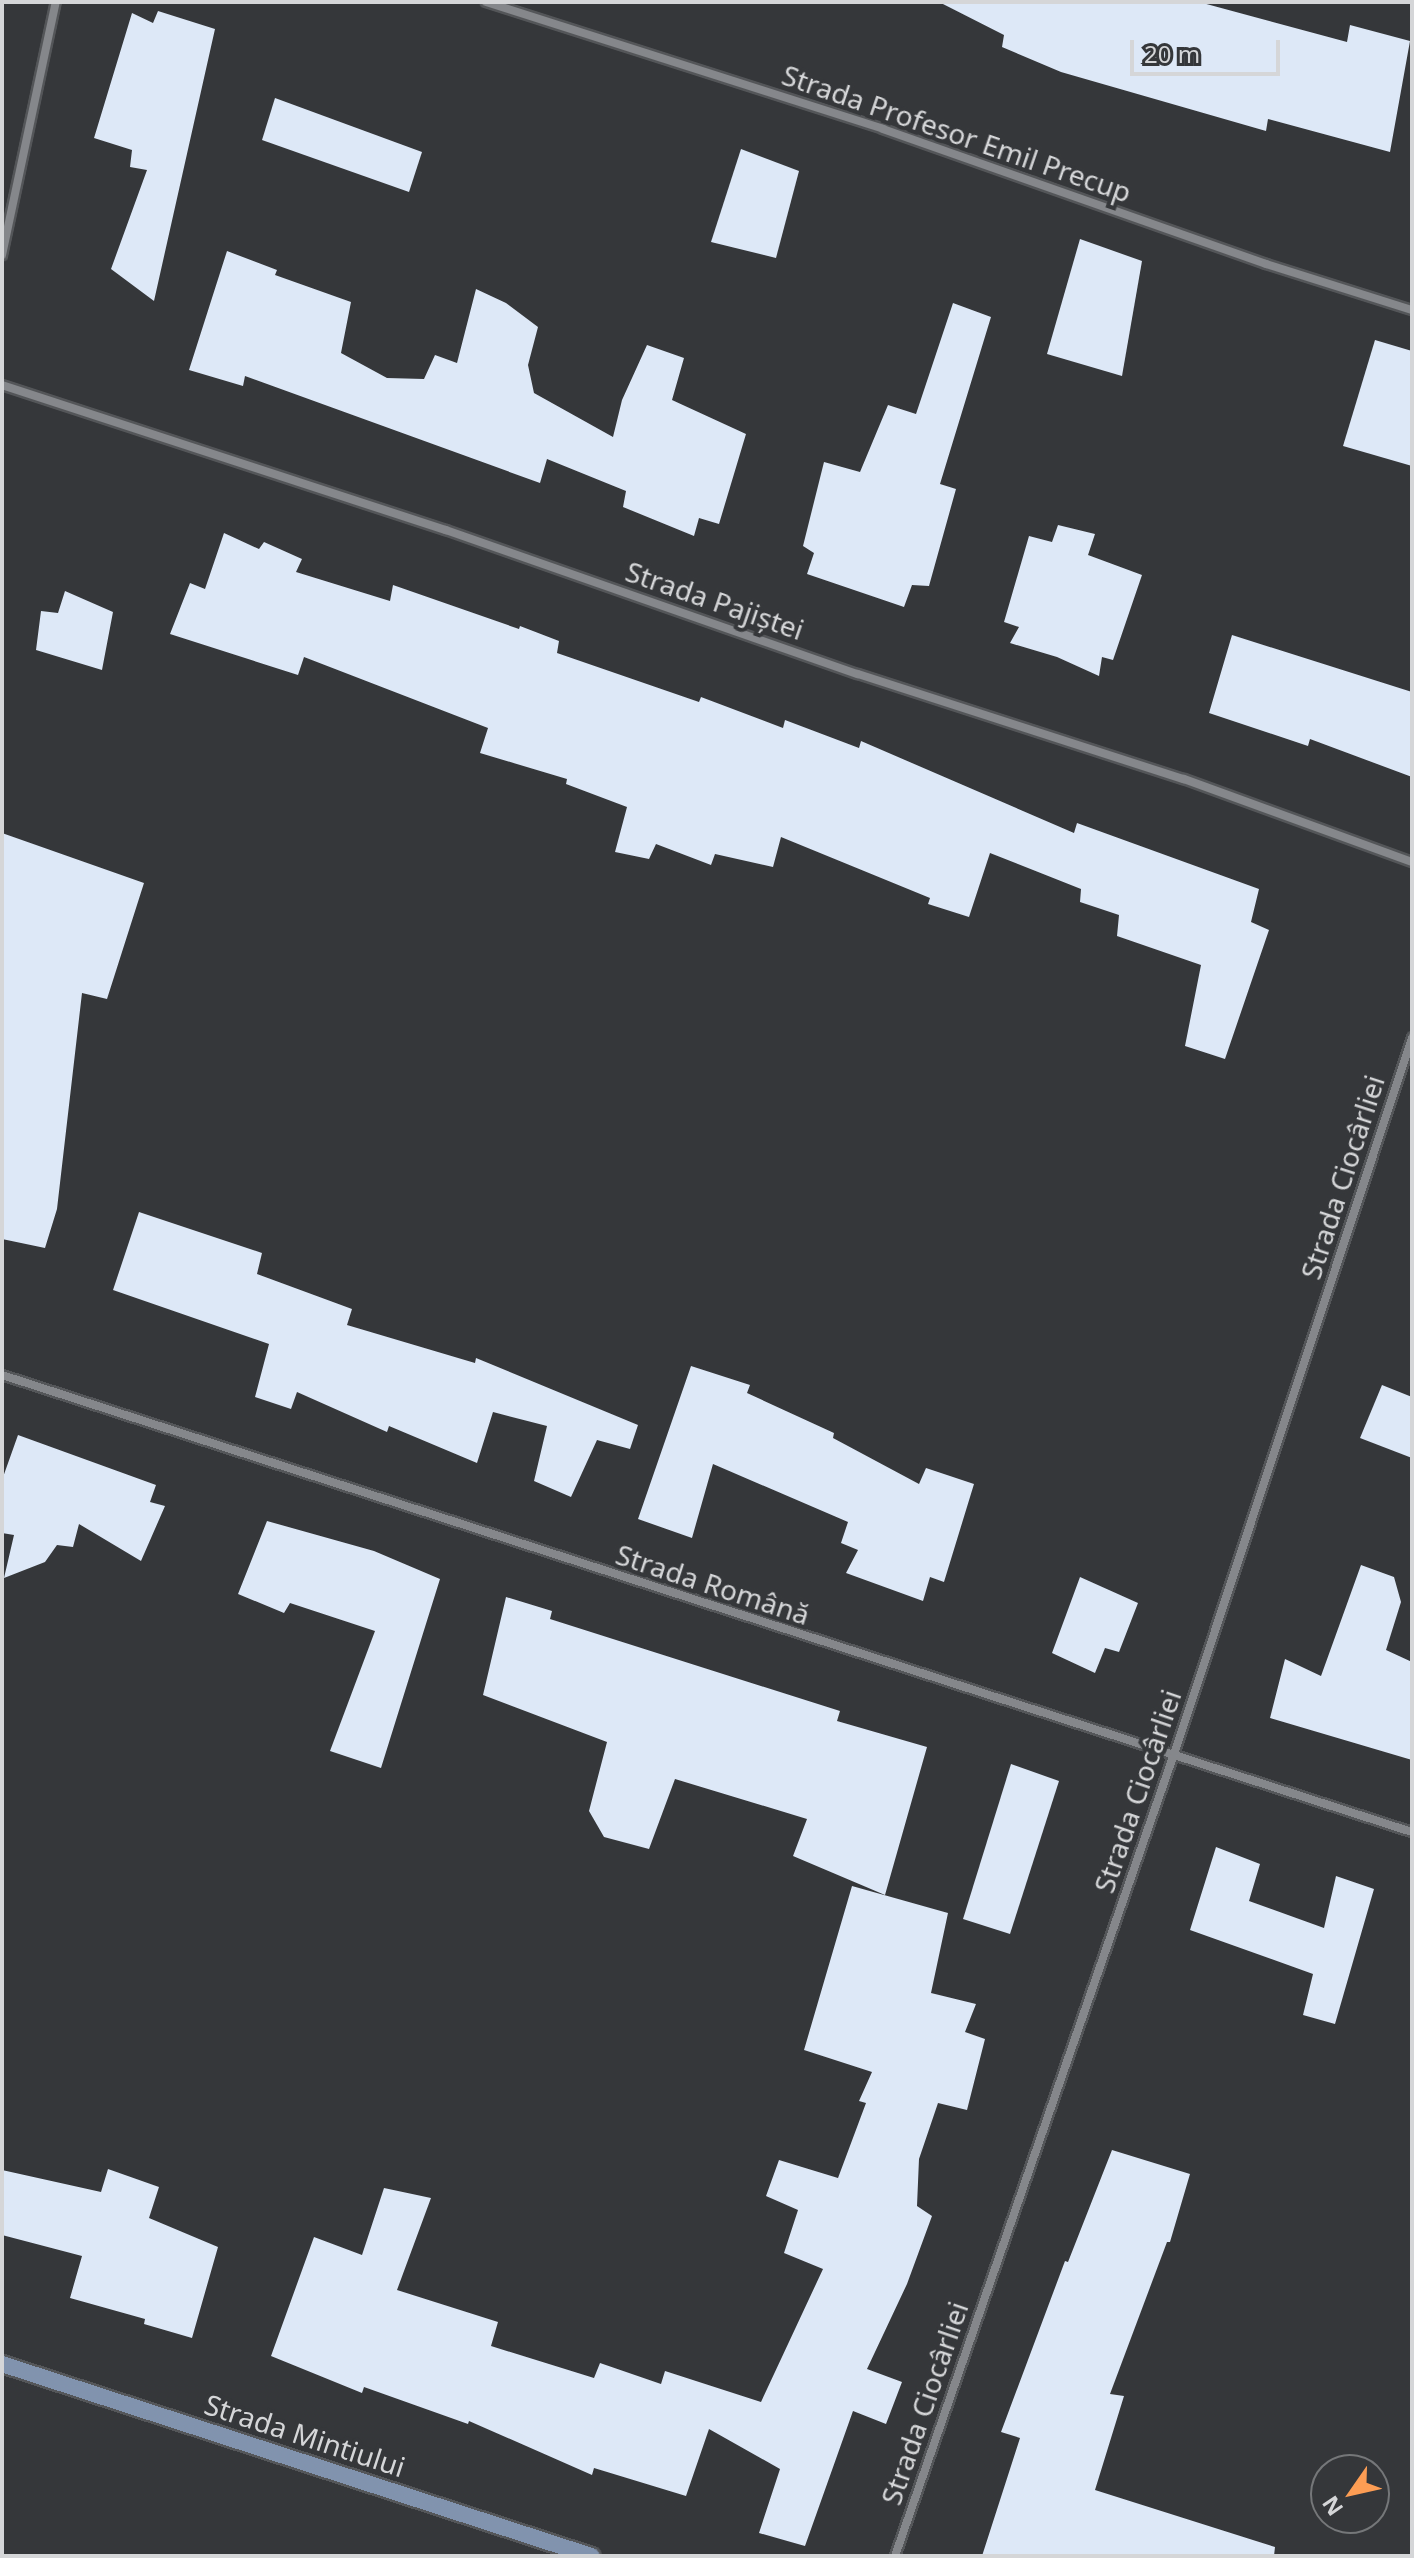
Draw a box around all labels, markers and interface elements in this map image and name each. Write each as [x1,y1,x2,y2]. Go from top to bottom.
scale bar [1134,24,1284,74]
text: 20 m [1144,37,1200,70]
street label: Strada Profesor Emil Precup [778,57,1136,209]
street label: Strada Pajiștei [622,554,808,646]
street label: Strada Ciocârliei [1293,1071,1391,1283]
street label: Strada Română [612,1537,814,1631]
street label: Strada Ciocârliei [1087,1685,1187,1897]
street label: Strada Ciocârliei [874,2297,974,2509]
street label: Strada Mintiului [201,2387,409,2483]
north arrow [1310,2454,1390,2534]
text: N [1314,2491,1349,2522]

